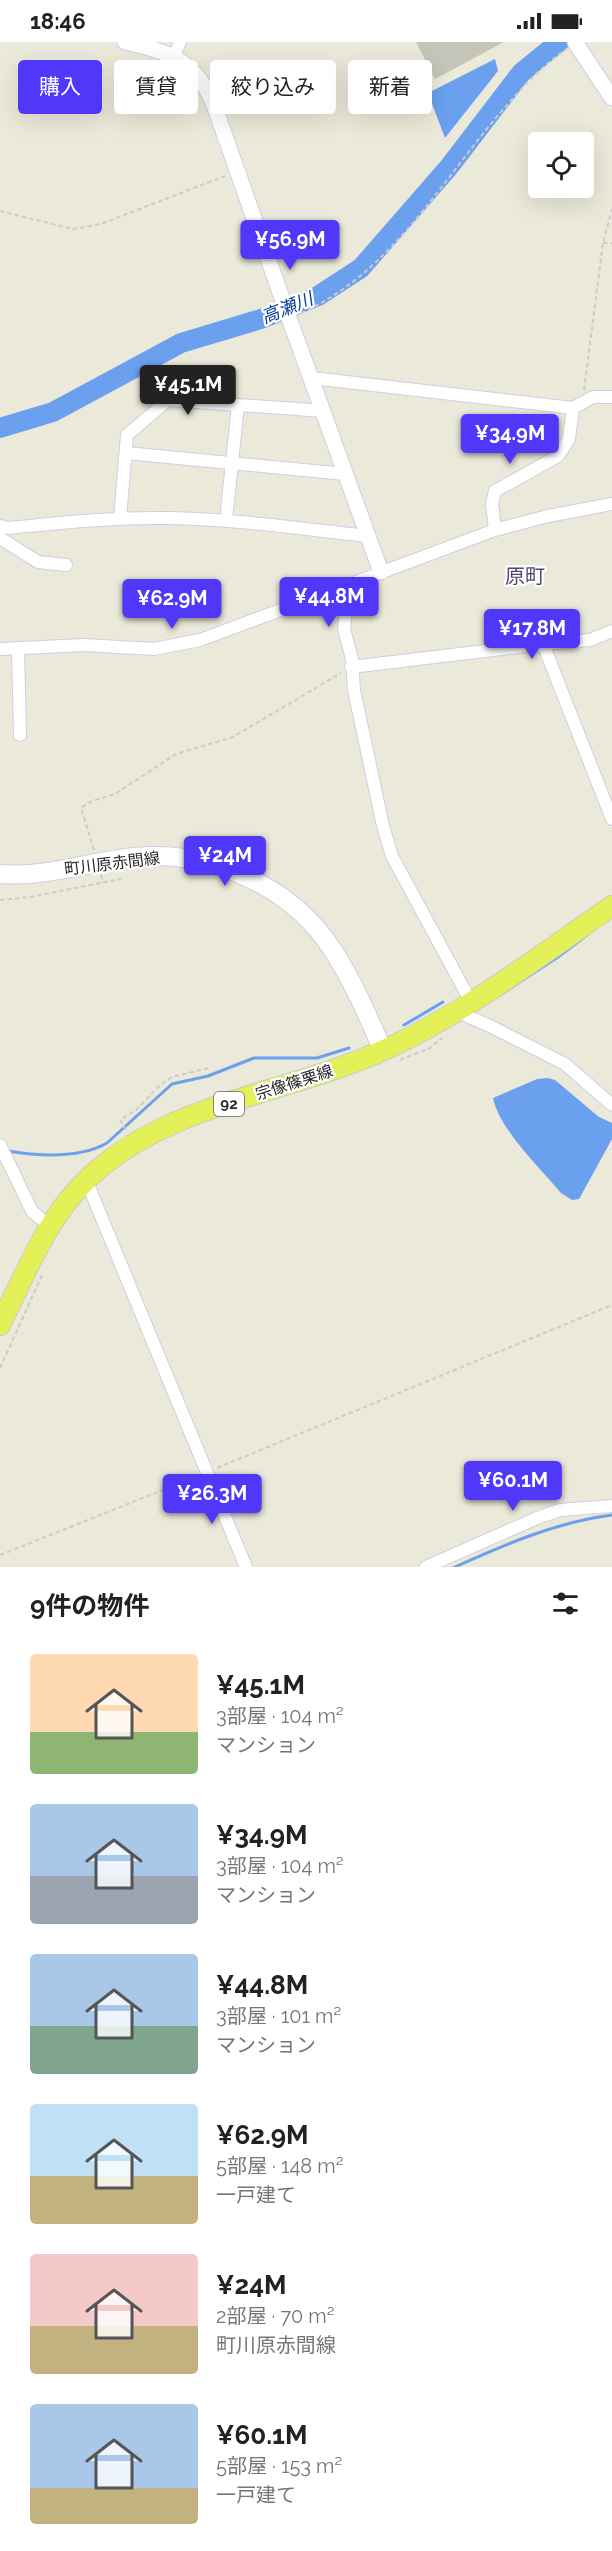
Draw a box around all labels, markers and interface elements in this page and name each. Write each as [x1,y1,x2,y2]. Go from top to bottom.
text: 18:46 [30,8,86,34]
chip: 購入 [18,60,102,114]
chip: 賃貸 [114,60,198,114]
chip: 絞り込み [210,60,336,114]
chip: 新着 [348,60,432,114]
map controls [528,132,594,198]
button: locate [528,132,594,198]
pin: ¥56.9M [241,220,339,271]
text: ¥56.9M [254,227,326,251]
water label: 高瀬川 [258,287,318,327]
pin: ¥45.1M [139,365,237,416]
text: ¥45.1M [154,372,222,396]
pin: ¥34.9M [461,414,559,465]
text: ¥34.9M [475,421,545,445]
district label: 原町 [505,564,545,588]
pin: ¥44.8M [280,577,378,628]
pin: ¥62.9M [123,579,221,630]
text: ¥44.8M [294,584,364,608]
text: ¥62.9M [136,586,208,610]
pin: ¥17.8M [483,609,581,660]
text: ¥17.8M [498,616,566,640]
pin: ¥24M [189,836,261,887]
text: ¥24M [198,843,252,867]
street label: 町川原赤間線 [63,848,161,879]
street label: 宗像篠栗線 [253,1061,335,1104]
road number: 92 [214,1092,244,1116]
pin: ¥60.1M [464,1461,562,1512]
text: ¥60.1M [478,1468,548,1492]
pin: ¥26.3M [163,1474,261,1525]
text: ¥26.3M [177,1481,247,1505]
icon: filters [549,1587,582,1620]
text: 9件の物件 [30,1591,149,1621]
text: ¥45.1M [216,1670,305,1700]
icon: home [78,1678,150,1750]
text: 3部屋 · 104 m² [216,1704,344,1728]
text: マンション [216,1733,316,1757]
text: ¥34.9M [216,1820,308,1850]
icon: home [78,1828,150,1900]
text: 3部屋 · 104 m² [216,1854,344,1878]
text: マンション [216,1883,316,1907]
text: ¥44.8M [216,1970,308,2000]
icon: home [78,1978,150,2050]
text: 3部屋 · 101 m² [216,2004,341,2028]
text: マンション [216,2033,316,2057]
text: ¥62.9M [216,2120,309,2150]
icon: home [78,2128,150,2200]
text: 5部屋 · 148 m² [216,2154,343,2178]
text: 一戸建て [216,2183,296,2207]
text: ¥24M [216,2270,287,2300]
icon: home [78,2278,150,2350]
text: 2部屋 · 70 m² [216,2304,335,2328]
text: 町川原赤間線 [216,2333,336,2357]
text: ¥60.1M [216,2420,307,2450]
icon: home [78,2428,150,2500]
text: 5部屋 · 153 m² [216,2454,342,2478]
text: 一戸建て [216,2483,296,2507]

